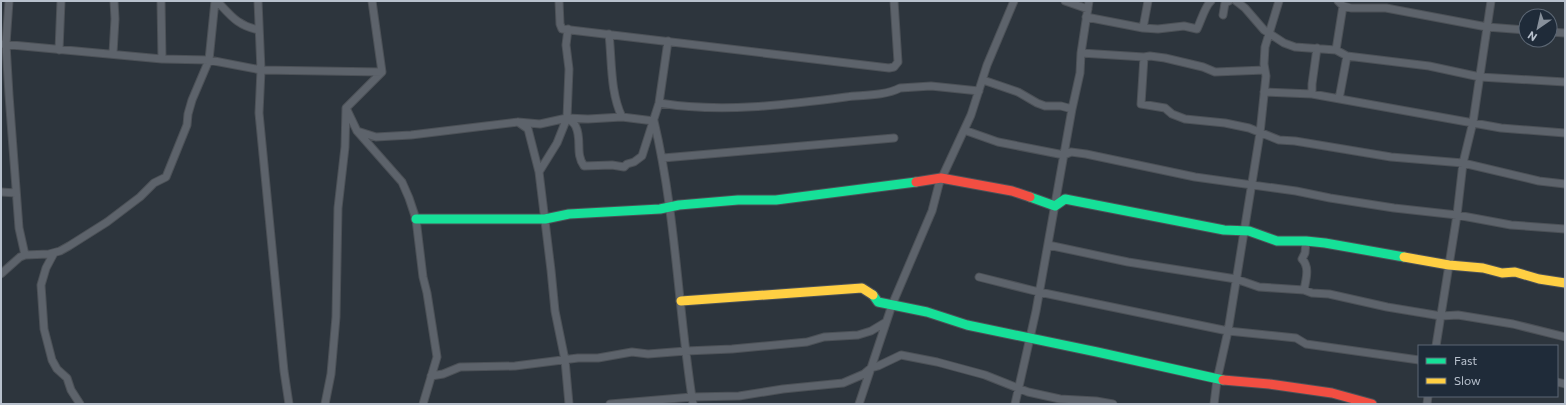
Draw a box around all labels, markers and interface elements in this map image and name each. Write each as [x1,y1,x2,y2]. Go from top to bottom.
north arrow [1518,8,1558,48]
text: N [1525,29,1539,44]
legend [1418,345,1558,397]
text: Fast [1454,353,1477,367]
text: Slow [1454,373,1481,387]

